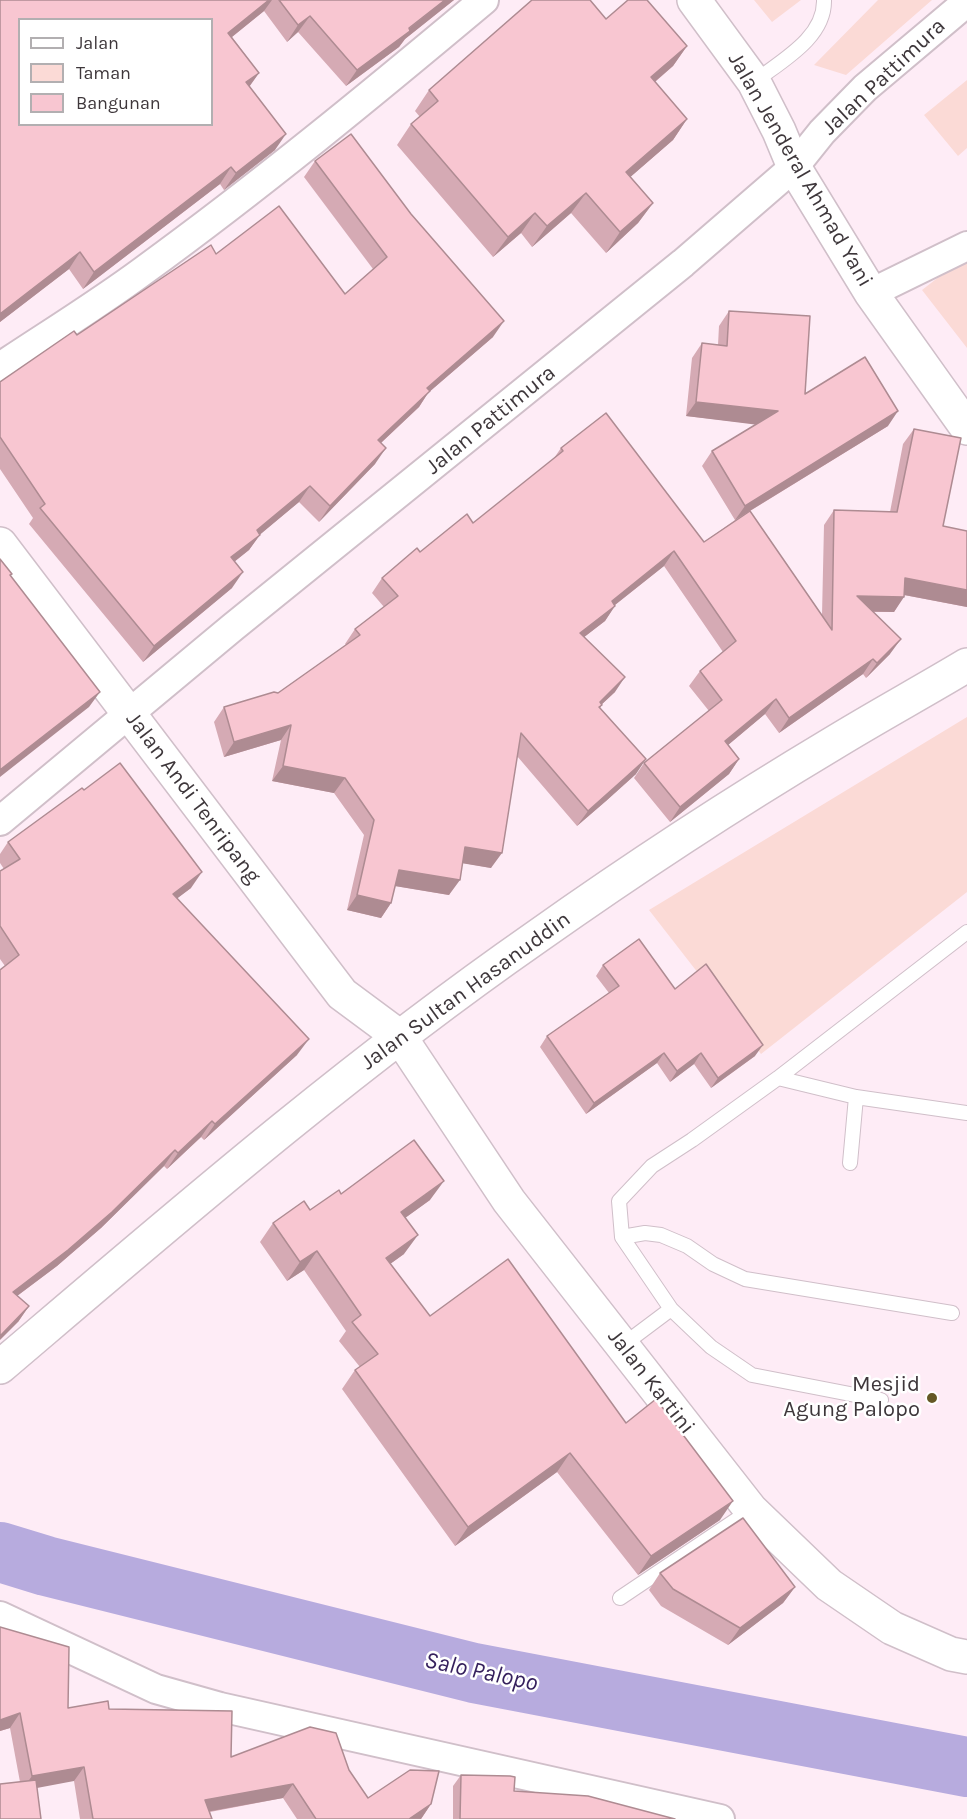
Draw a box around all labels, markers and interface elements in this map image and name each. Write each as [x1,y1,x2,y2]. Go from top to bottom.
street label: Jalan Pattimura [817,13,951,141]
legend [18,18,213,126]
text: Jalan [76,32,119,54]
street label: Jalan Jenderal Ahmad Yani [722,48,878,292]
text: Taman [76,62,131,84]
text: Bangunan [76,92,161,114]
street label: Jalan Pattimura [421,360,561,480]
street label: Jalan Andi Tenripang [120,707,266,889]
street label: Jalan Sultan Hasanuddin [356,906,576,1076]
street label: Jalan Kartini [602,1324,700,1440]
place label: Mesjid Agung Palopo [783,1372,920,1424]
marker: Mesjid Agung Palopo [925,1391,939,1405]
water label: Salo Palopo [422,1646,540,1698]

